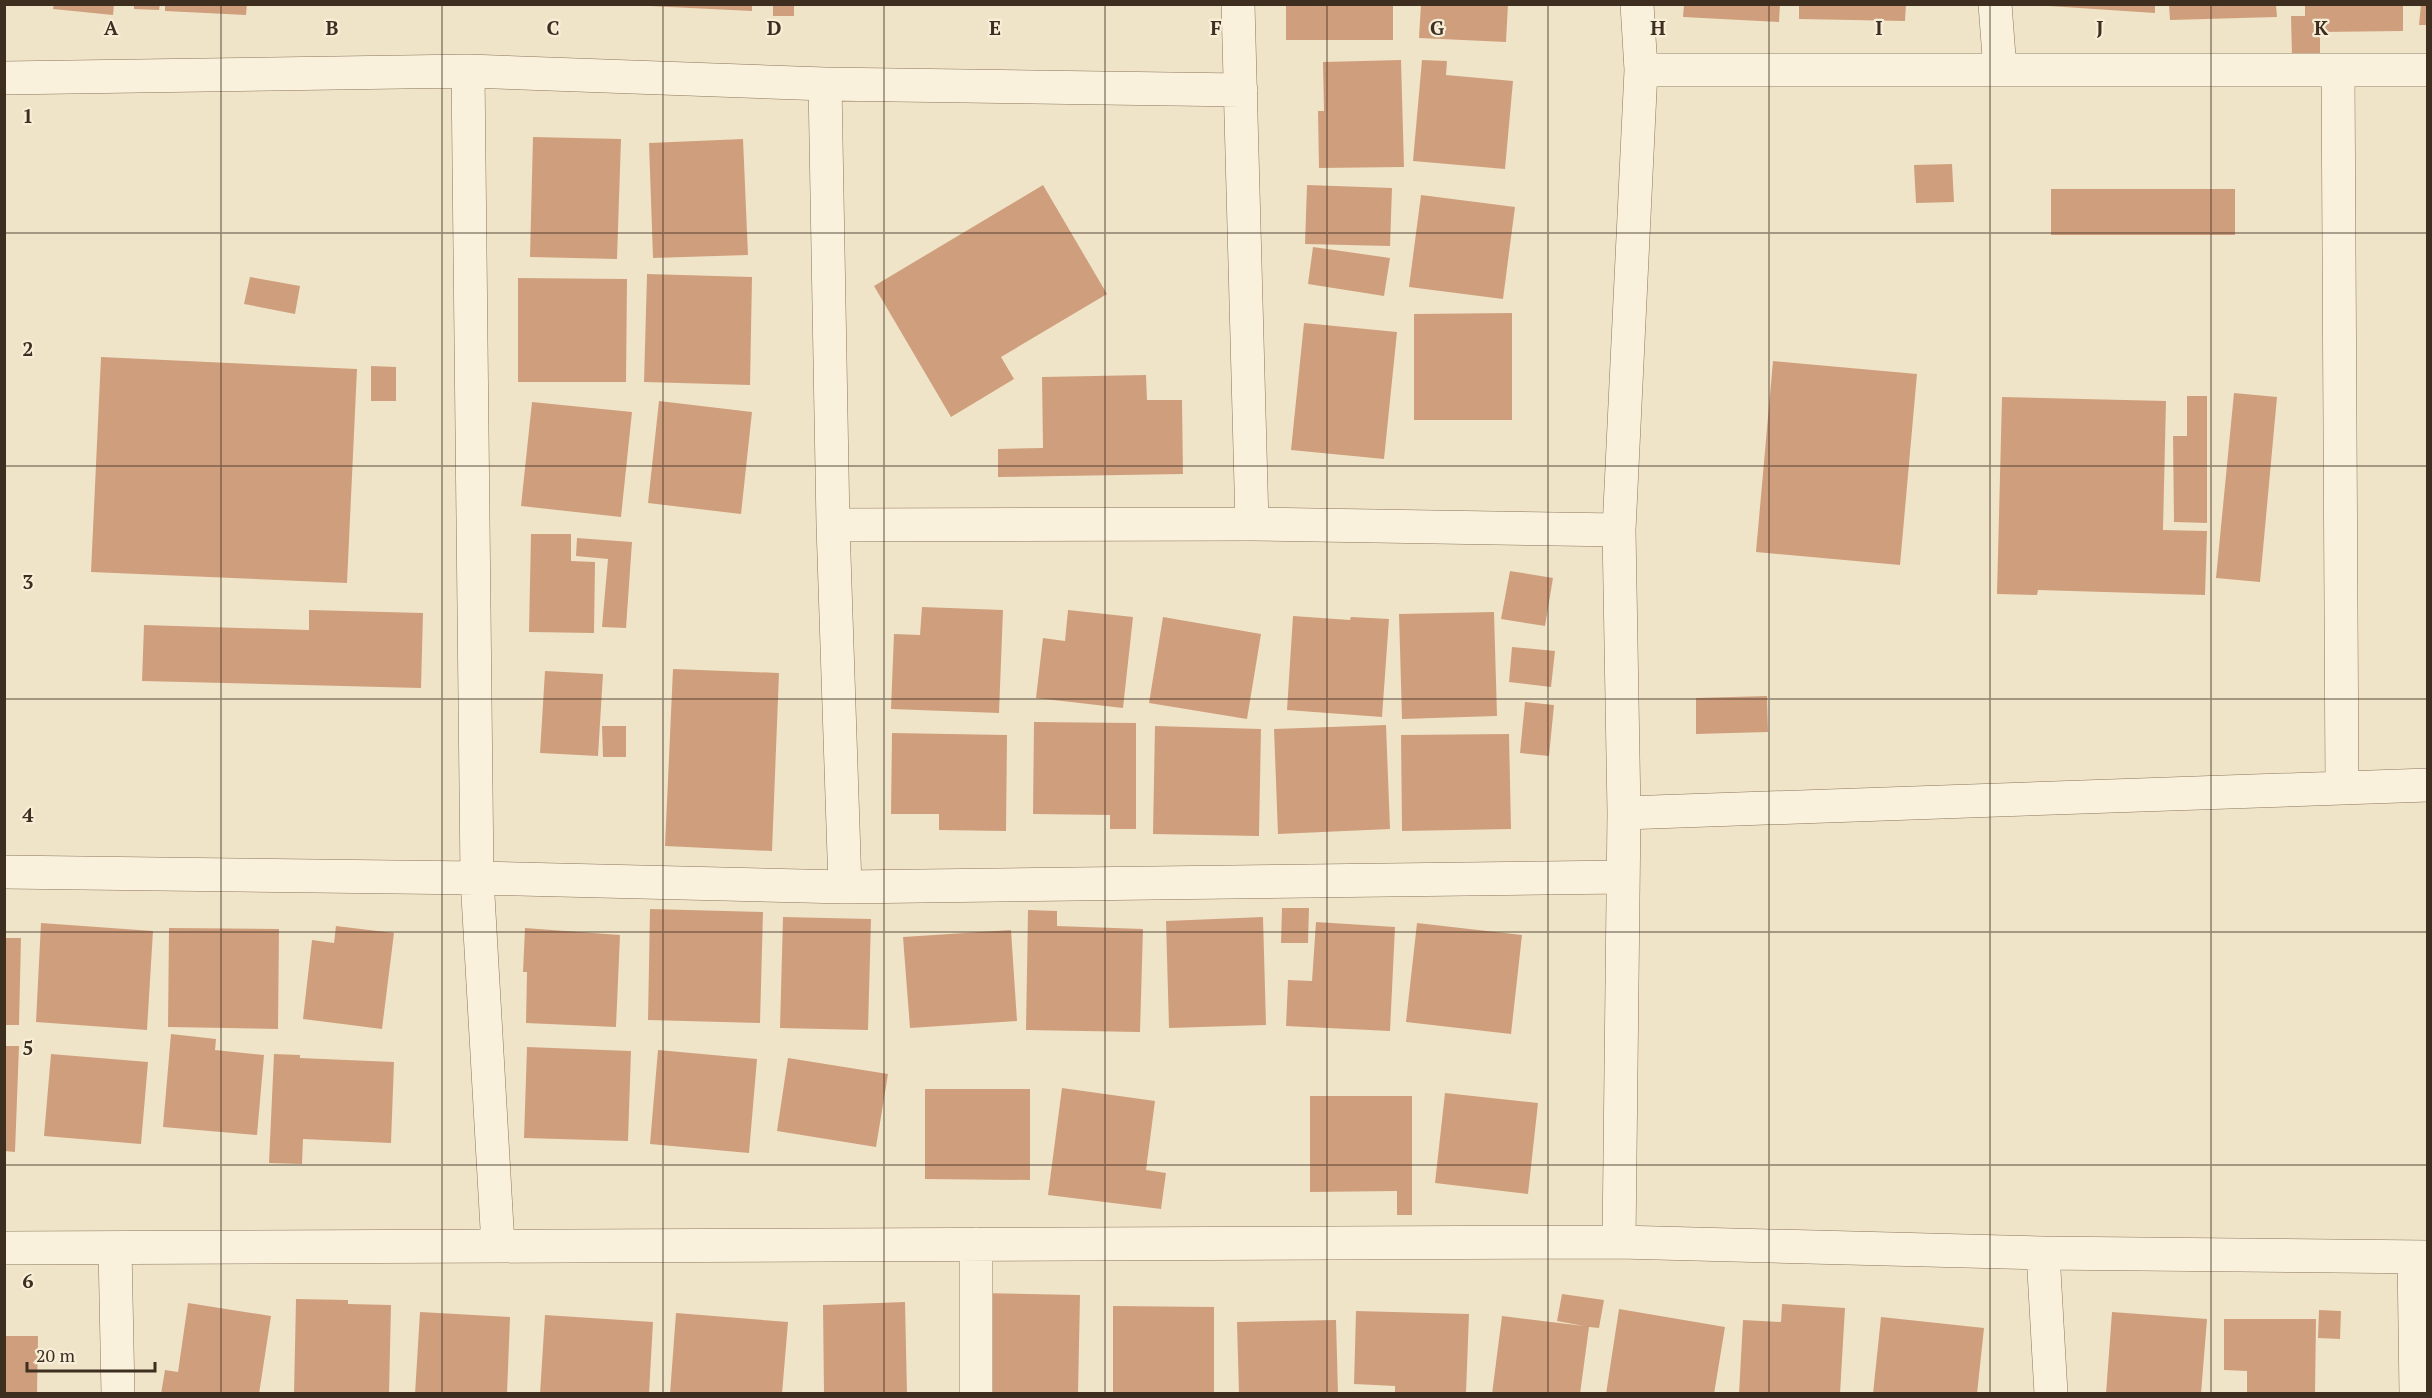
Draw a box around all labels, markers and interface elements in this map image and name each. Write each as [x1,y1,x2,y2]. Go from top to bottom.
text: A [104,14,119,41]
text: B [326,14,339,41]
text: C [546,14,560,41]
text: D [767,14,781,41]
text: E [989,14,1001,41]
text: F [1210,14,1222,41]
text: G [1430,14,1444,41]
text: H [1650,14,1666,41]
text: I [1875,14,1883,41]
text: J [2096,14,2104,41]
text: K [2314,14,2329,41]
text: 1 [22,102,34,129]
text: 2 [22,335,34,362]
text: 3 [22,568,34,595]
text: 4 [22,801,34,828]
text: 5 [22,1034,34,1061]
text: 6 [22,1267,34,1294]
scale bar [27,1335,154,1373]
text: 20 m [36,1343,76,1367]

